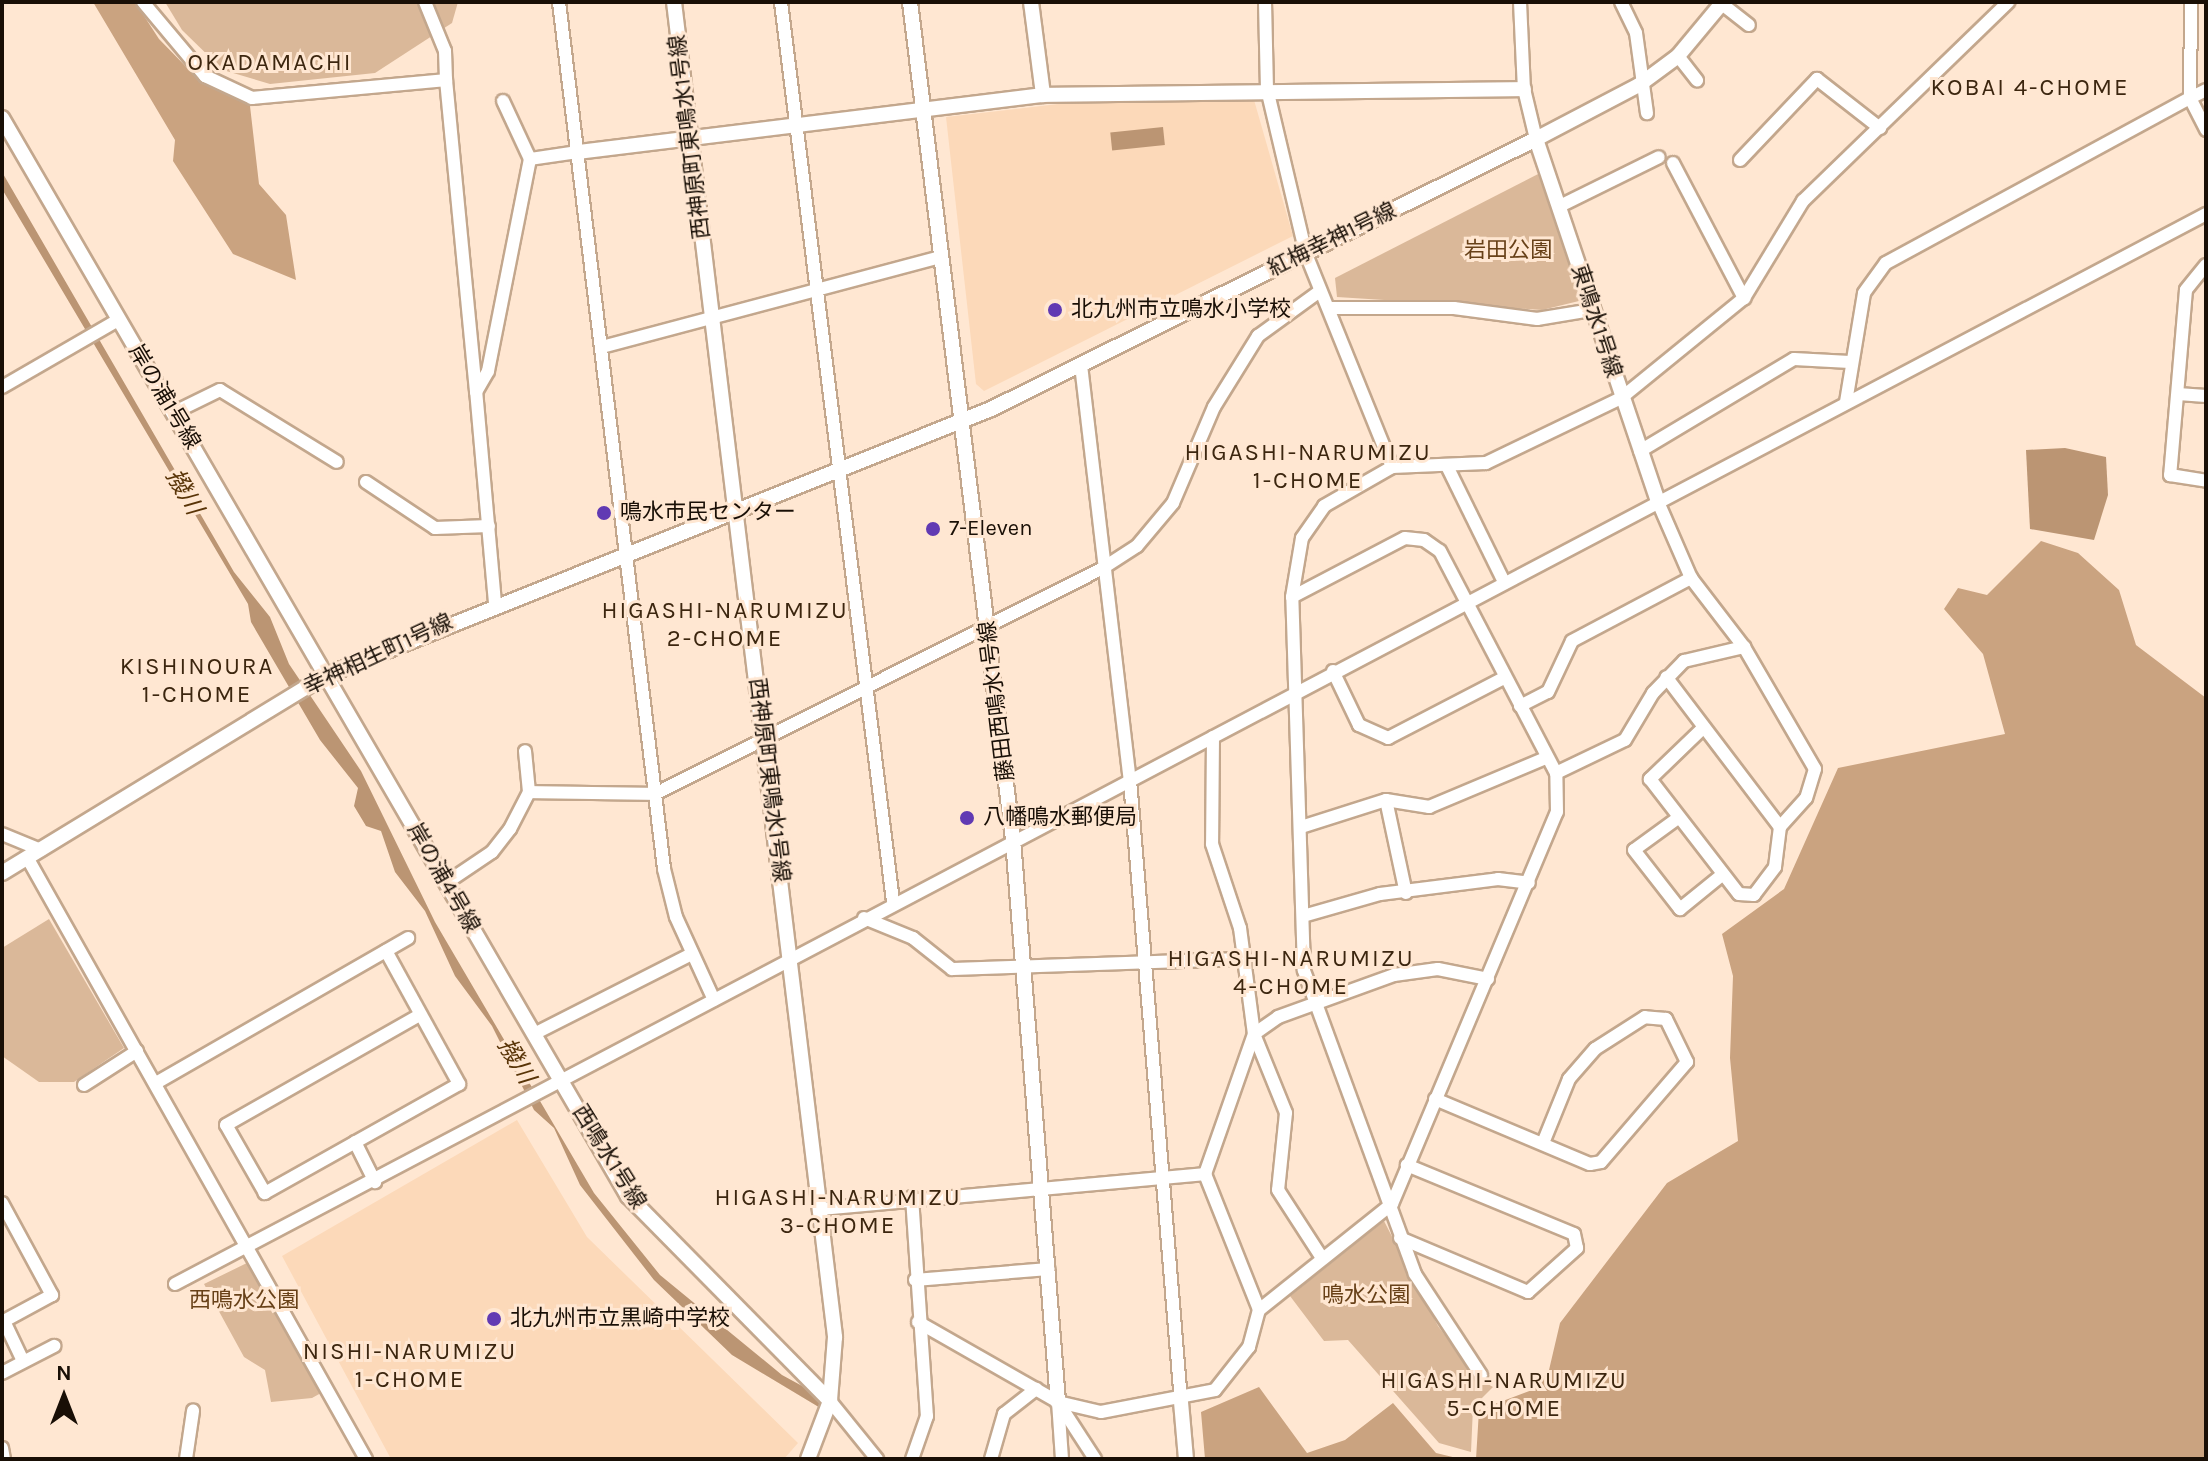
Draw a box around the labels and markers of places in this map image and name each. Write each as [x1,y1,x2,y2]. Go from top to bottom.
place label: 北九州市立鳴水小学校 [1071,297,1291,323]
marker: 北九州市立鳴水小学校 [1046,301,1064,319]
place label: 鳴水市民センター [620,500,796,526]
marker: 鳴水市民センター [595,504,613,522]
place label: 7-Eleven [949,516,1032,542]
marker: 7-Eleven [924,520,942,538]
place label: 八幡鳴水郵便局 [983,805,1137,831]
marker: 八幡鳴水郵便局 [958,809,976,827]
place label: 北九州市立黒崎中学校 [510,1306,730,1332]
marker: 北九州市立黒崎中学校 [485,1310,503,1328]

